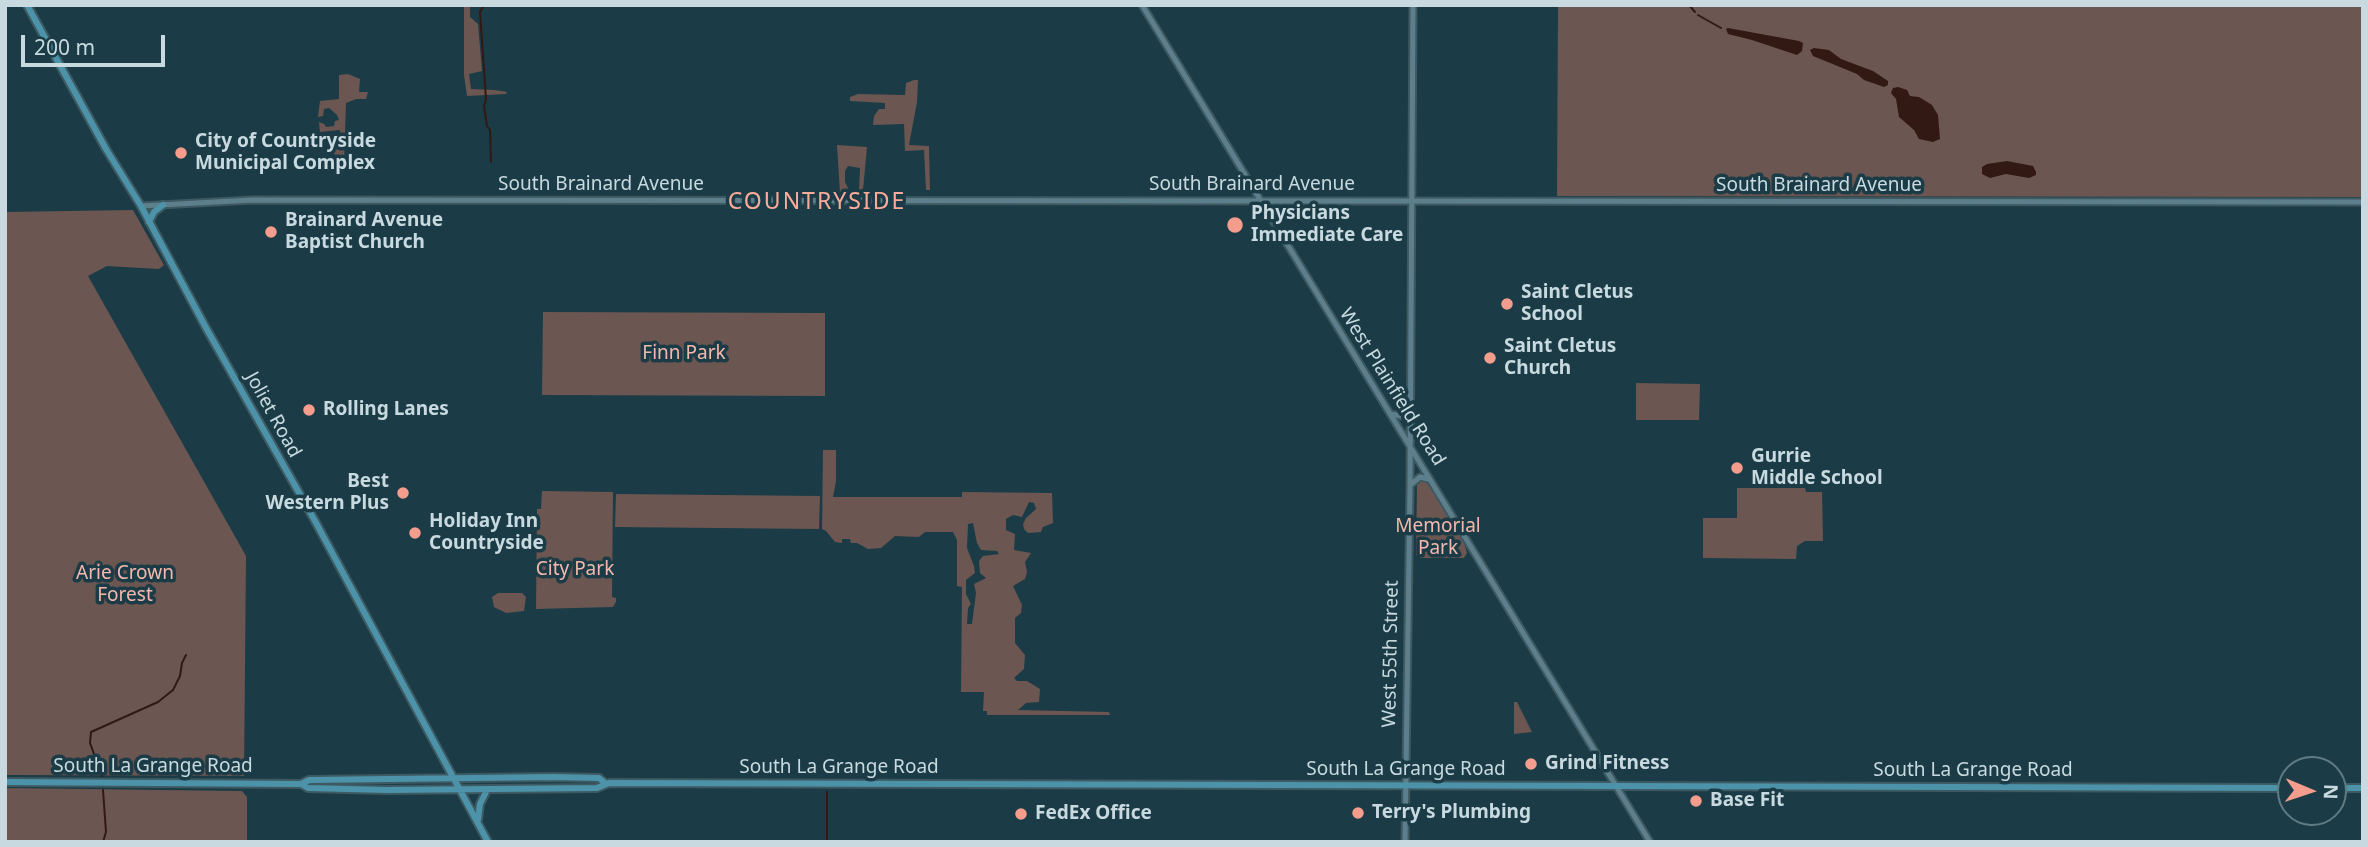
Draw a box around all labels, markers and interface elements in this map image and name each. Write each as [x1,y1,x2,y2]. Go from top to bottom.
scale bar [24,21,168,65]
text: 200 m [34,33,95,61]
place label: City of Countryside Municipal Complex [195,131,376,175]
marker: City of Countryside Municipal Complex [173,145,189,161]
street label: South Brainard Avenue [498,174,704,196]
street label: South Brainard Avenue [1149,174,1355,196]
street label: South Brainard Avenue [1716,175,1922,197]
district label: COUNTRYSIDE [729,188,905,216]
place label: Physicians Immediate Care [1251,203,1403,247]
place label: Brainard Avenue Baptist Church [285,210,443,254]
marker: Physicians Immediate Care [1225,215,1245,235]
marker: Brainard Avenue Baptist Church [263,224,279,240]
place label: Saint Cletus School [1521,282,1633,326]
marker: Saint Cletus School [1499,296,1515,312]
street label: West Plainfield Road [1334,304,1450,470]
place label: Saint Cletus Church [1504,336,1616,380]
park label: Finn Park [642,343,726,365]
marker: Saint Cletus Church [1482,350,1498,366]
street label: Joliet Road [240,368,306,462]
place label: Rolling Lanes [323,399,449,421]
marker: Rolling Lanes [301,402,317,418]
place label: Gurrie Middle School [1751,446,1883,490]
marker: Gurrie Middle School [1729,460,1745,476]
place label: Best Western Plus [265,471,389,515]
marker: Best Western Plus [395,485,411,501]
place label: Holiday Inn Countryside [429,511,544,555]
park label: Memorial Park [1395,516,1481,560]
marker: Holiday Inn Countryside [407,525,423,541]
park label: City Park [536,559,614,581]
park label: Arie Crown Forest [76,563,174,607]
street label: West 55th Street [1378,580,1404,728]
place label: Grind Fitness [1545,753,1669,775]
street label: South La Grange Road [53,756,253,778]
marker: Grind Fitness [1523,756,1539,772]
north arrow [2277,756,2347,826]
street label: South La Grange Road [739,757,939,779]
street label: South La Grange Road [1306,759,1506,781]
street label: South La Grange Road [1873,760,2073,782]
text: N [2318,783,2344,800]
place label: Base Fit [1710,790,1784,812]
marker: Base Fit [1688,793,1704,809]
place label: Terry's Plumbing [1372,802,1531,824]
place label: FedEx Office [1035,803,1152,825]
marker: Terry's Plumbing [1350,805,1366,821]
marker: FedEx Office [1013,806,1029,822]

